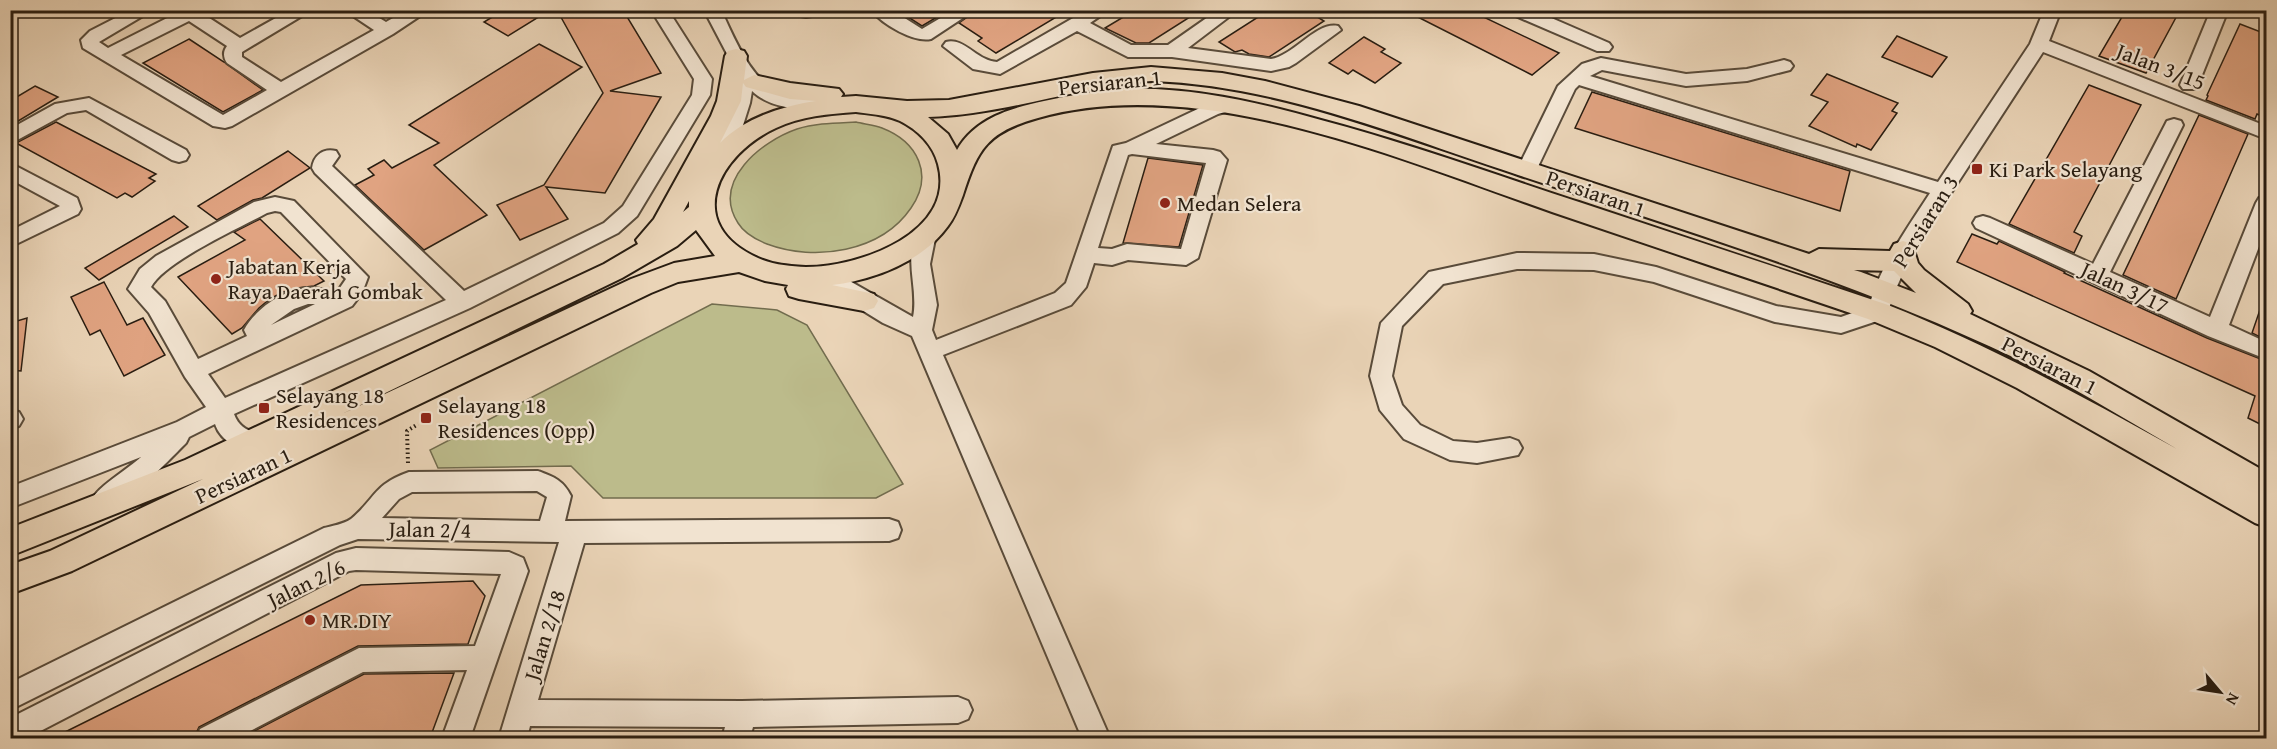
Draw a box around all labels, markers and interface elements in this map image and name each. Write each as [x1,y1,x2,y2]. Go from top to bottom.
street label: Jalan 3/15 [2109,33,2210,98]
street label: Persiaran 1 [1057,61,1163,103]
place label: Ki Park Selayang [1989,153,2142,185]
street label: Persiaran 1 [1542,161,1650,225]
marker: Ki Park Selayang [1970,162,1984,176]
street label: Persiaran 3 [1884,169,1966,273]
place label: Medan Selera [1177,187,1302,219]
marker: Medan Selera [1158,196,1172,210]
place label: Jabatan Kerja Raya Daerah Gombak [225,250,423,307]
street label: Jalan 3/17 [2073,252,2174,321]
marker: Jabatan Kerja Raya Daerah Gombak [209,272,223,286]
street label: Persiaran 1 [1997,327,2103,403]
place label: Selayang 18 Residences [276,379,384,436]
place label: Selayang 18 Residences (Opp) [438,389,595,446]
marker: Selayang 18 Residences [257,401,271,415]
marker: Selayang 18 Residences (Opp) [419,411,433,425]
street label: Persiaran 1 [189,439,297,511]
street label: Jalan 2/4 [385,512,472,546]
street label: Jalan 2/6 [259,550,350,617]
street label: Jalan 2/18 [514,586,573,687]
place label: MR.DIY [322,604,391,636]
marker: MR.DIY [303,613,317,627]
north arrow [2190,662,2250,722]
text: N [2220,689,2246,710]

